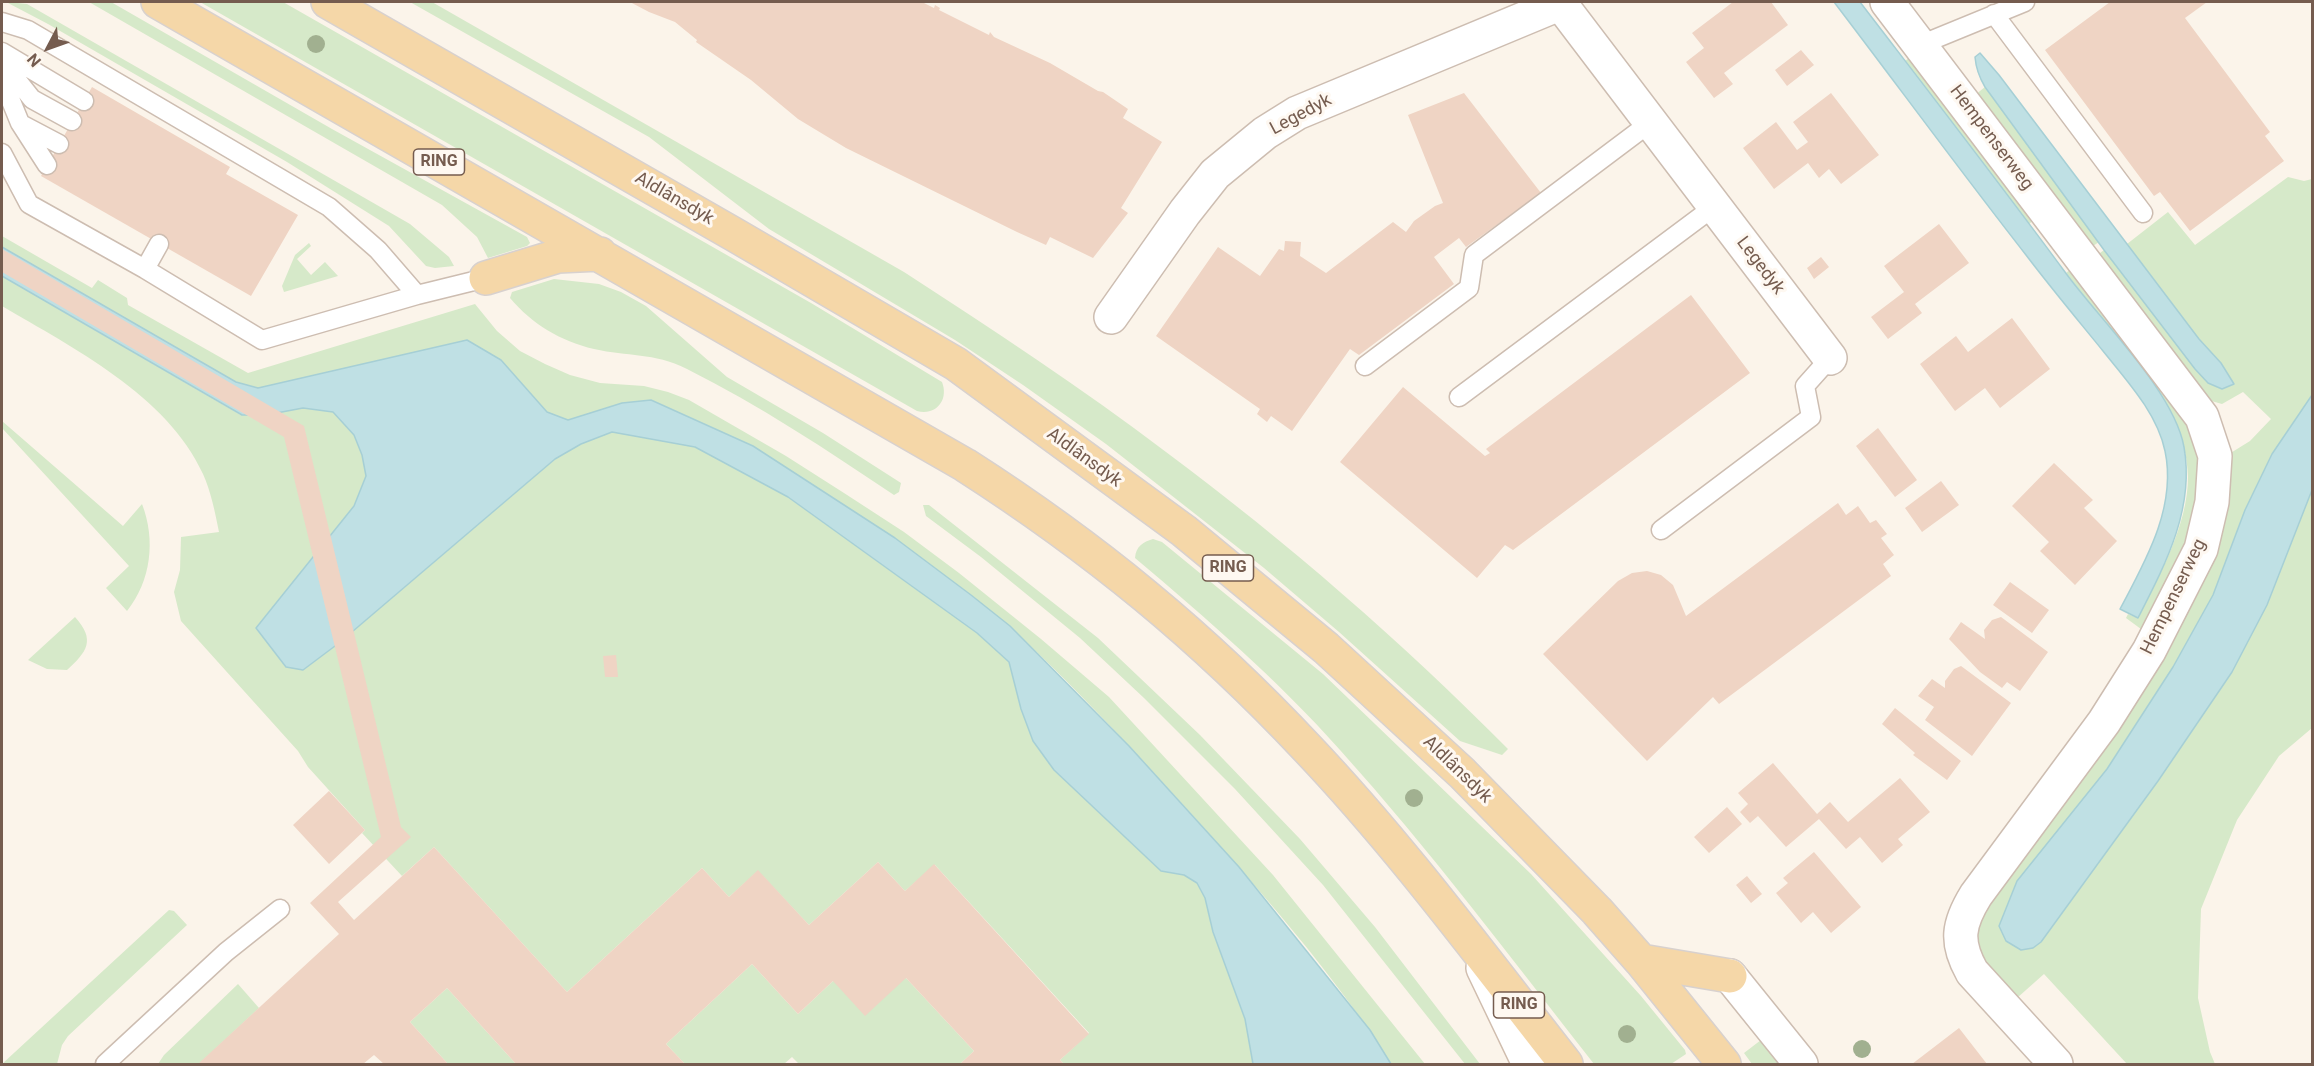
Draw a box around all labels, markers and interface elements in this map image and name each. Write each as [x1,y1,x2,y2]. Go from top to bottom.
north arrow [18,18,78,78]
text: N [23,50,45,71]
street label: Hempenserweg [1944,81,2038,195]
street label: Legedyk [1266,90,1336,140]
road number: RING [414,149,464,175]
street label: Aldlânsdyk [631,168,717,230]
street label: Legedyk [1731,233,1789,299]
street label: Aldlânsdyk [1042,424,1126,492]
street label: Hempenserweg [2137,536,2211,658]
road number: RING [1202,555,1254,581]
street label: Aldlânsdyk [1418,732,1496,808]
road number: RING [1494,992,1544,1018]

